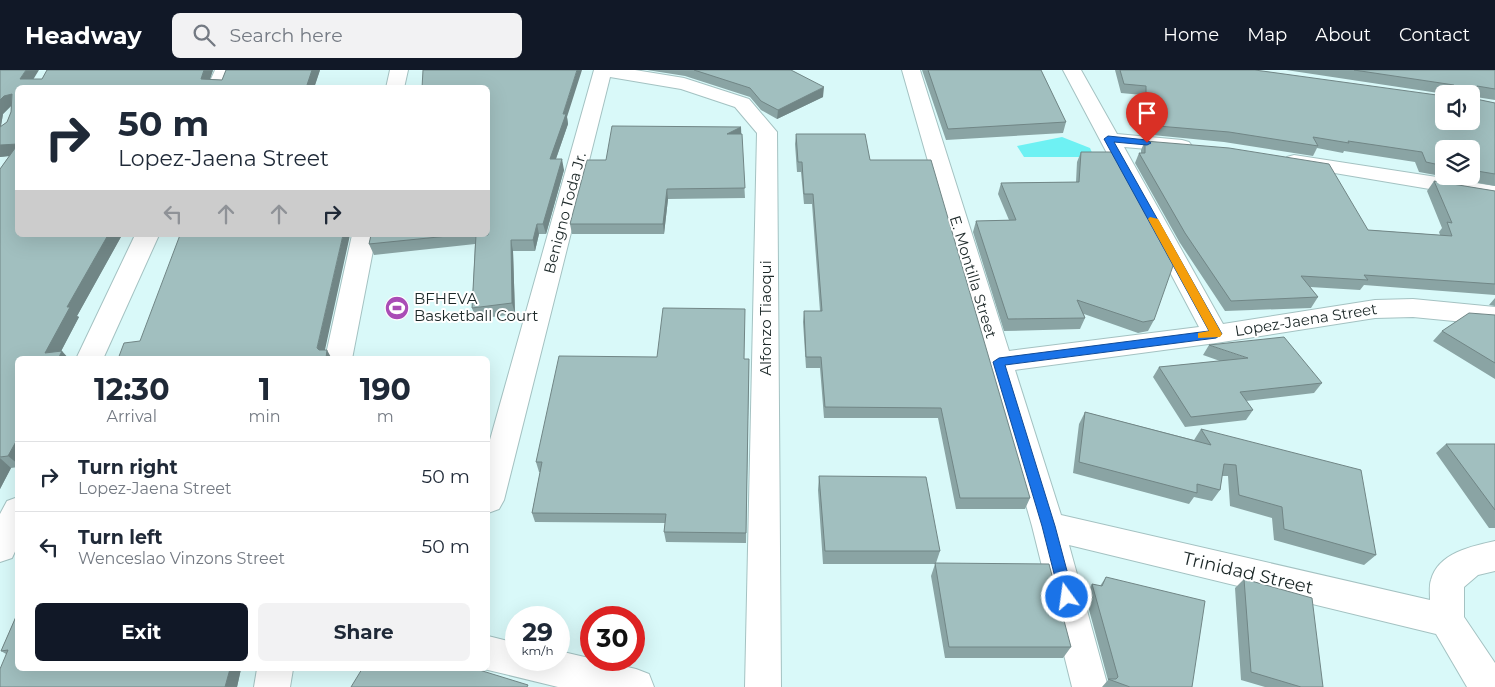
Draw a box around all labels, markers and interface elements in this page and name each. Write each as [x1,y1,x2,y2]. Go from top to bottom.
search box [172,13,522,58]
text: Headway [25,21,142,50]
icon: search [190,21,218,49]
text: Search here [230,24,343,47]
text: Home [1163,24,1219,46]
text: Map [1247,24,1287,46]
text: About [1315,24,1371,46]
text: Contact [1399,24,1470,46]
map controls [1435,85,1480,185]
button: sound [1435,85,1480,130]
pin [1126,92,1168,143]
icon: arrive [1133,99,1161,127]
text: 50 m [118,102,209,145]
icon: right [35,105,100,170]
button: layers [1435,140,1480,185]
text: Lopez-Jaena Street [118,145,329,172]
street label: Benigno Toda Jr. [539,150,590,276]
icon: left [159,200,187,228]
icon: ahead [212,200,240,228]
icon: ahead [265,200,293,228]
icon: right [318,200,346,228]
street label: E. Montilla Street [946,213,1001,341]
street label: Alfonzo Tiaoqui [756,260,775,376]
place label: BFHEVA Basketball Court [414,289,538,325]
sports icon: BFHEVA Basketball Court [384,295,410,321]
street label: Lopez-Jaena Street [1233,299,1378,340]
text: 12:30 [94,371,170,408]
text: 1 [259,371,270,408]
text: 190 [360,371,411,408]
text: Arrival [107,407,157,426]
text: min [249,407,281,426]
text: m [377,407,394,426]
text: Turn right [78,456,178,479]
icon: right [35,463,63,491]
text: 50 m [422,465,470,488]
text: Lopez-Jaena Street [78,479,231,498]
text: Turn left [78,526,163,549]
icon: left [35,533,63,561]
text: 50 m [422,535,470,558]
street label: Trinidad Street [1181,547,1315,599]
text: Wenceslao Vinzons Street [78,549,285,568]
position arrow [1040,570,1092,622]
button: Exit [35,603,248,661]
button: Share [258,603,470,661]
speed limit sign: 30 [580,606,645,671]
text: 29 [522,617,553,647]
text: km/h [521,643,554,658]

